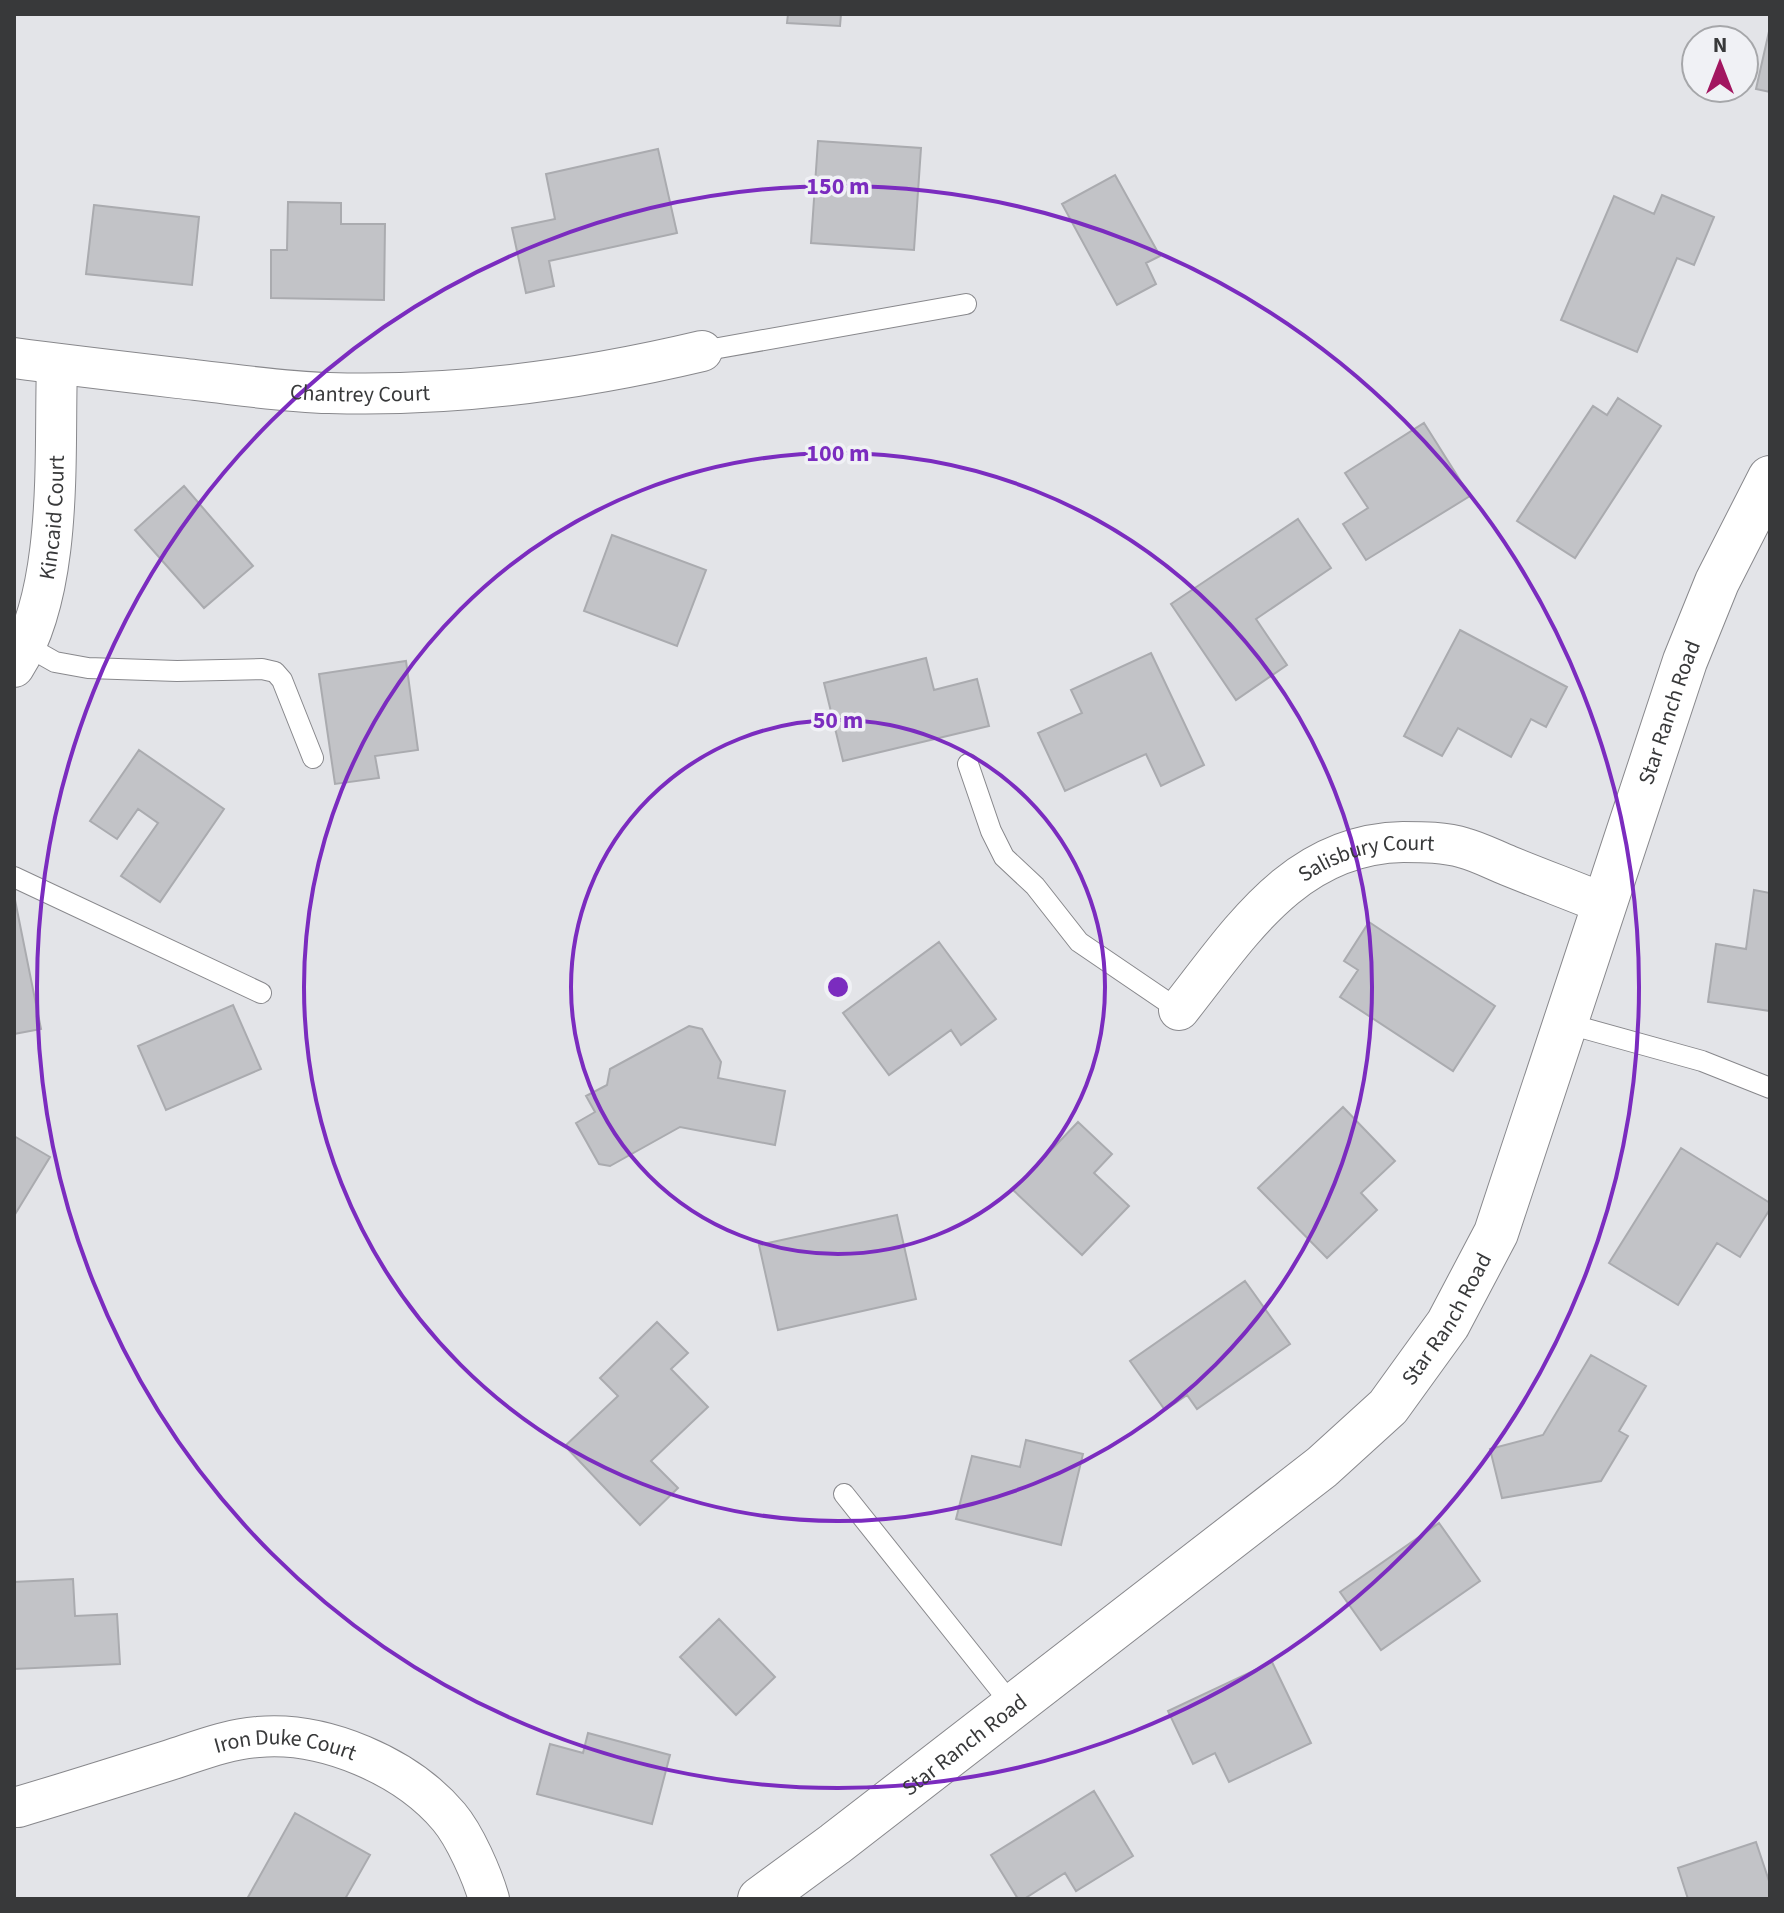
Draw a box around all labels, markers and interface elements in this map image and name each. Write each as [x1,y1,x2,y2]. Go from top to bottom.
north arrow [1680,24,1760,104]
text: N [1713,29,1727,61]
text: 150 m [806,169,870,204]
street label: Chantrey Court [289,376,431,411]
text: 100 m [806,436,870,471]
street label: Kincaid Court [31,454,73,582]
street label: Star Ranch Road [1630,635,1709,789]
text: 50 m [813,703,863,738]
street label: Salisbury Court [1292,827,1436,890]
centre of rings [824,973,852,1001]
street label: Star Ranch Road [1394,1247,1500,1392]
street label: Star Ranch Road [895,1686,1034,1804]
street label: Iron Duke Court [210,1721,362,1769]

